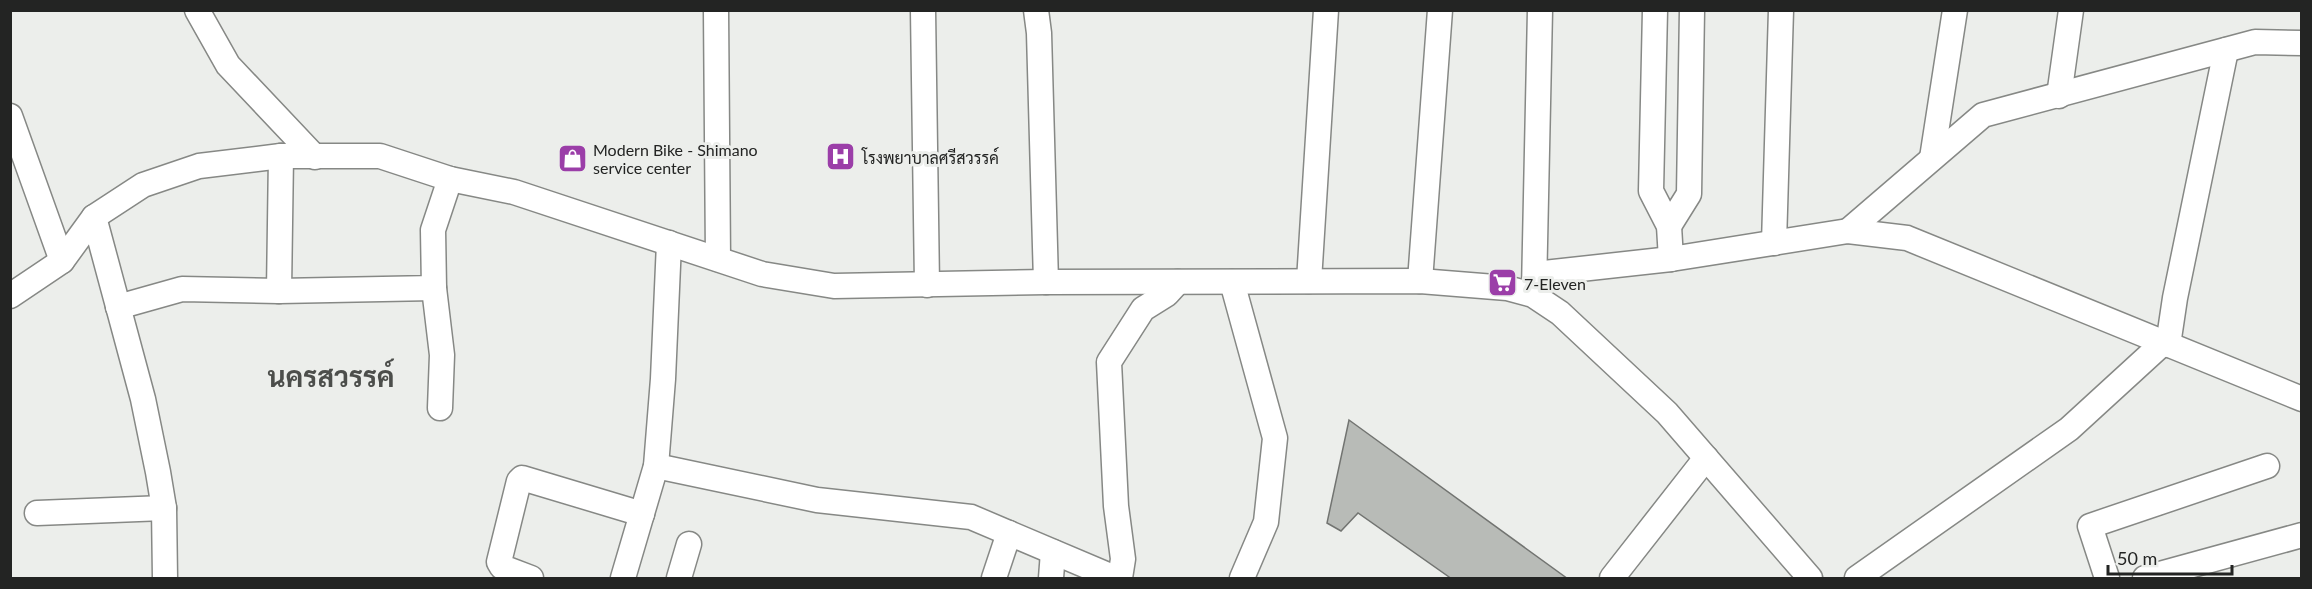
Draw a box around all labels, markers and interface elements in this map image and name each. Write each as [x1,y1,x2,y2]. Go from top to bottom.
place label: Modern Bike - Shimano service center [593,140,758,177]
hospital icon: โรงพยาบาลศรีสวรรค์ [825,141,857,173]
shop icon: Modern Bike - Shimano service center [556,142,588,174]
place label: โรงพยาบาลศรีสวรรค์ [861,146,999,167]
supermarket icon: 7-Eleven [1487,267,1519,299]
place label: 7-Eleven [1524,274,1586,293]
district label: นครสวรรค์ [268,358,395,393]
scale bar [2108,538,2232,576]
text: 50 m [2117,547,2157,569]

